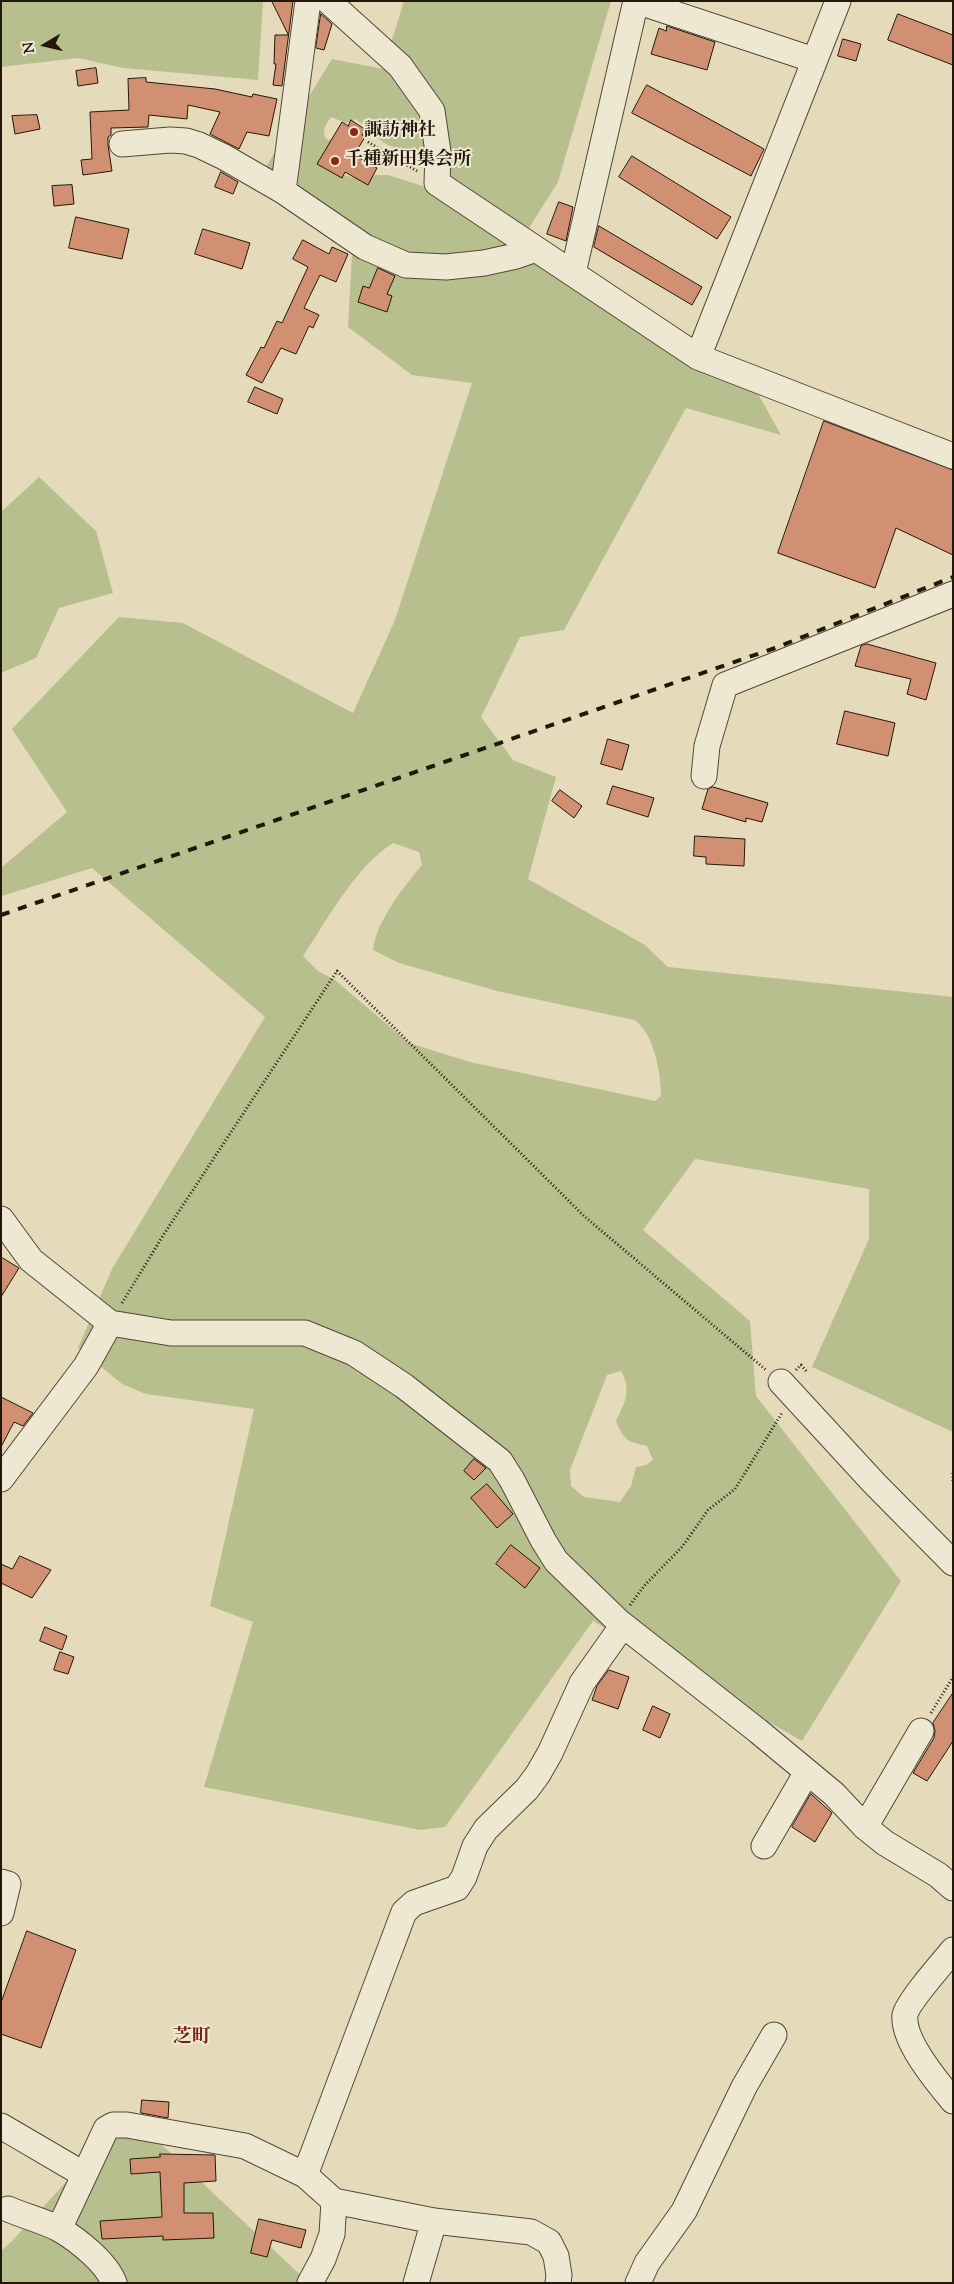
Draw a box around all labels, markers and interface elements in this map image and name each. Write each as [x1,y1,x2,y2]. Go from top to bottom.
north arrow [20,20,70,70]
text: N [19,40,41,54]
place label: 諏訪神社 [364,121,436,143]
marker: 諏訪神社 [348,126,360,138]
place label: 千種新田集会所 [345,150,471,172]
marker: 千種新田集会所 [329,155,341,167]
district label: 芝町 [173,2028,211,2050]

